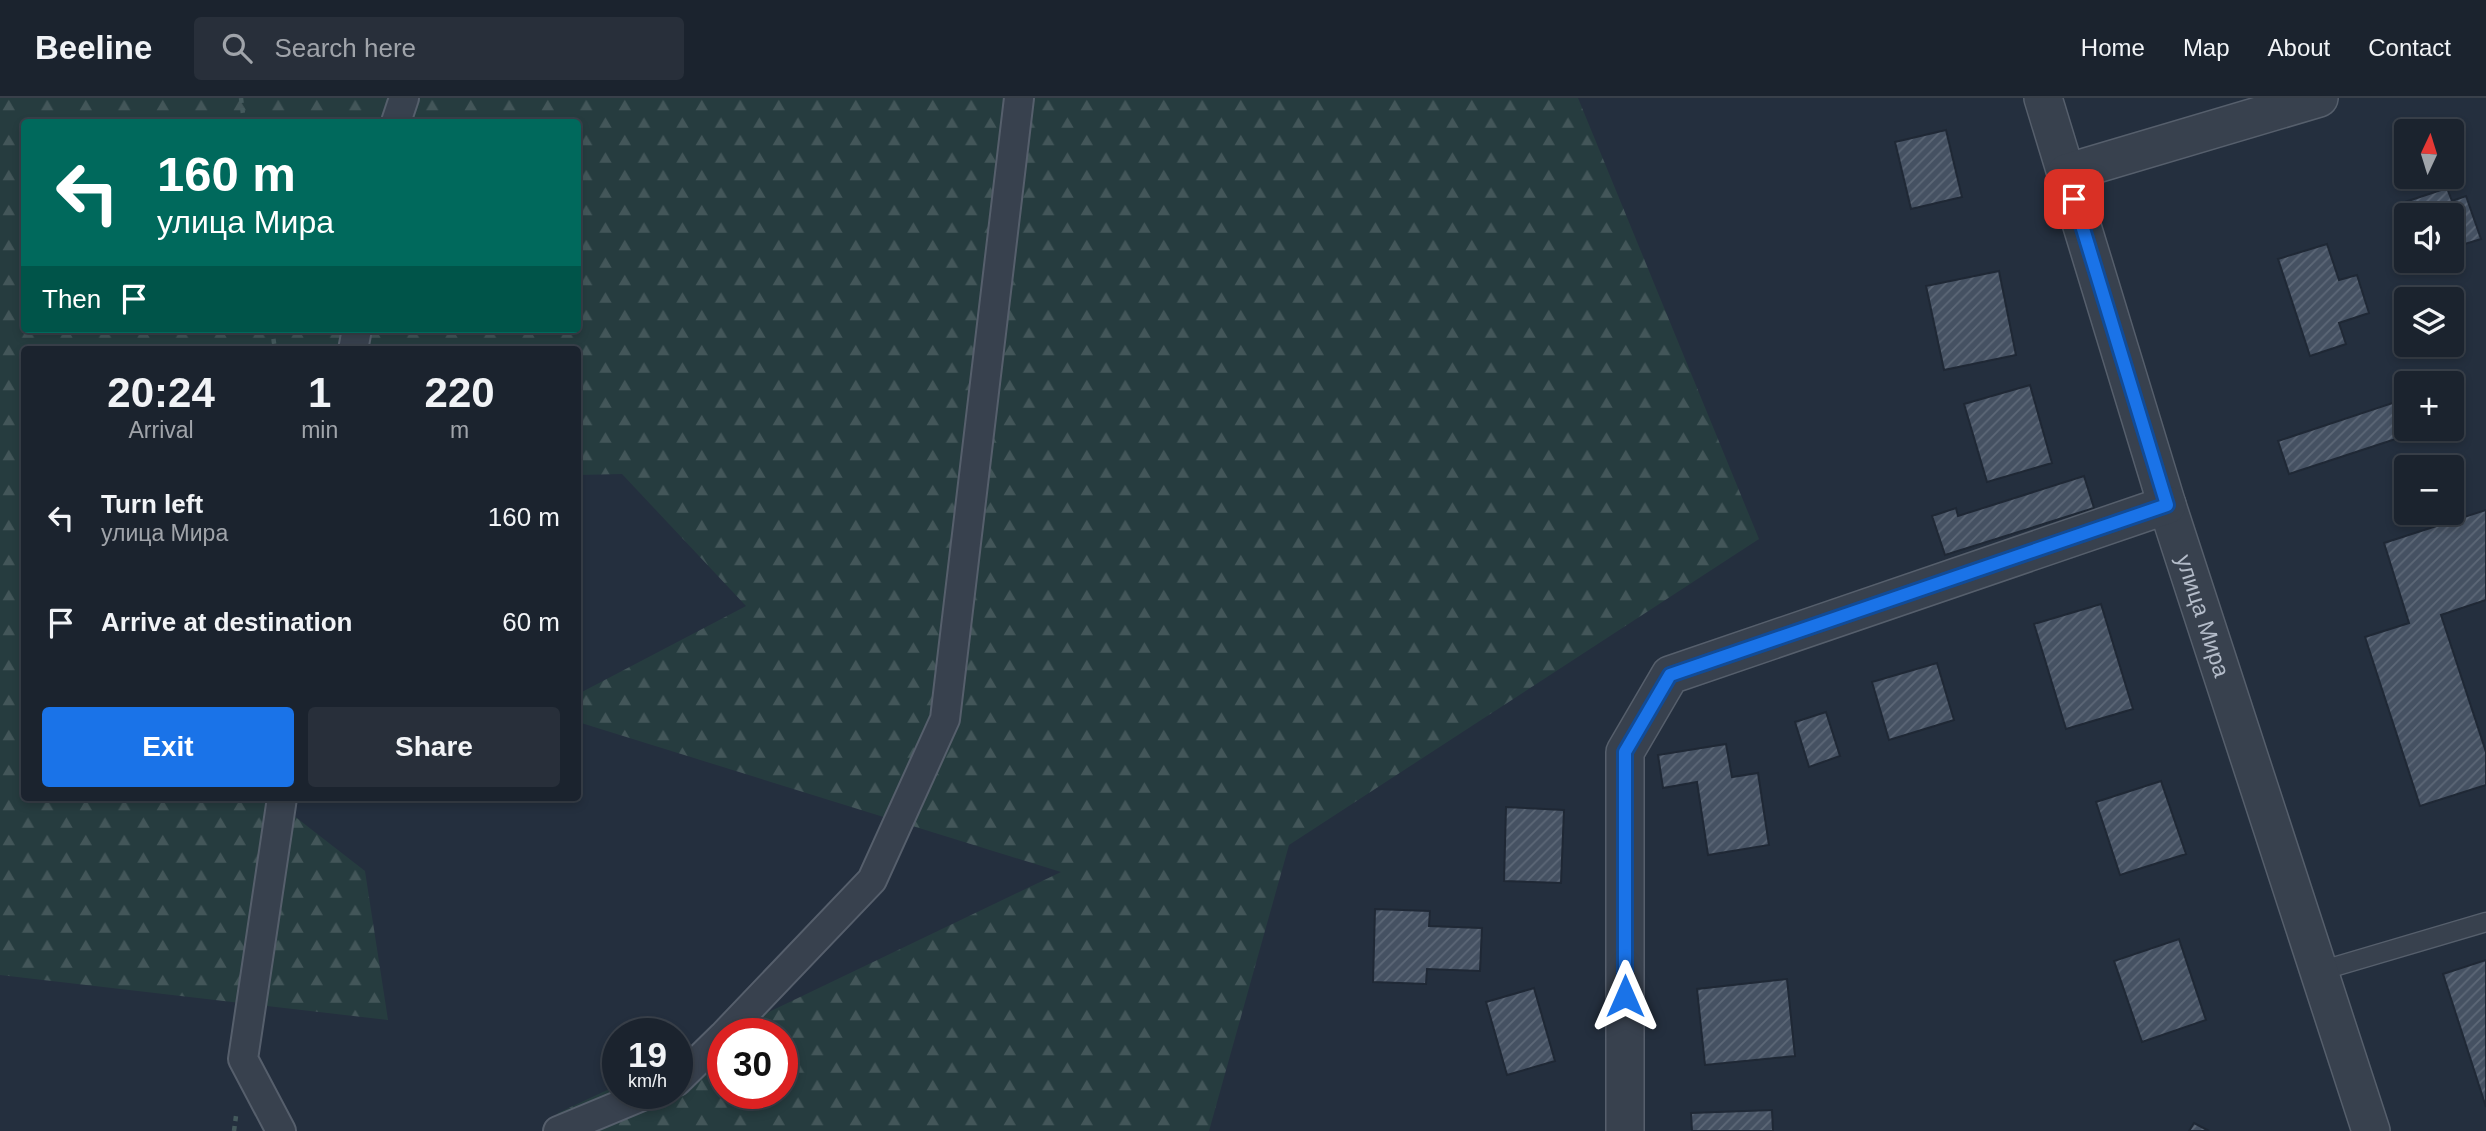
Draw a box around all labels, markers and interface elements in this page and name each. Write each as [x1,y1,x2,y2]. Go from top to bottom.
search box [194,17,684,80]
text: Beeline [35,29,152,66]
icon: search [218,29,256,67]
text: Search here [274,33,416,63]
text: Home [2081,34,2145,61]
text: Map [2183,34,2230,61]
text: About [2268,34,2330,61]
text: Contact [2368,34,2451,61]
north arrow [2394,119,2464,189]
map controls [2394,119,2464,525]
icon: left [42,147,133,238]
text: 160 m [157,147,296,201]
pin [2044,169,2104,229]
icon: arrive [2055,180,2093,218]
button: sound [2394,203,2464,273]
text: улица Мира [157,204,334,240]
icon: arrive [115,280,153,318]
text: Then [42,284,101,314]
button: layers [2394,287,2464,357]
text: 20:24 [107,369,215,416]
text: 1 [308,369,331,416]
text: 220 [425,369,495,416]
button: + [2394,371,2464,441]
text: Arrival [128,417,194,443]
text: min [301,417,338,443]
text: m [450,417,469,443]
button: − [2394,455,2464,525]
text: Turn left [101,489,203,519]
icon: left [42,499,80,537]
text: 160 m [488,502,560,532]
text: улица Мира [101,520,228,546]
street label: улица Мира [2171,551,2235,681]
icon: arrive [42,604,80,642]
text: Arrive at destination [101,607,352,637]
text: 60 m [502,607,560,637]
button: Exit [42,707,294,787]
button: Share [308,707,560,787]
position arrow [1588,959,1662,1033]
speed limit sign: 30 [707,1018,798,1109]
text: 19 [628,1035,667,1074]
text: km/h [628,1071,667,1091]

